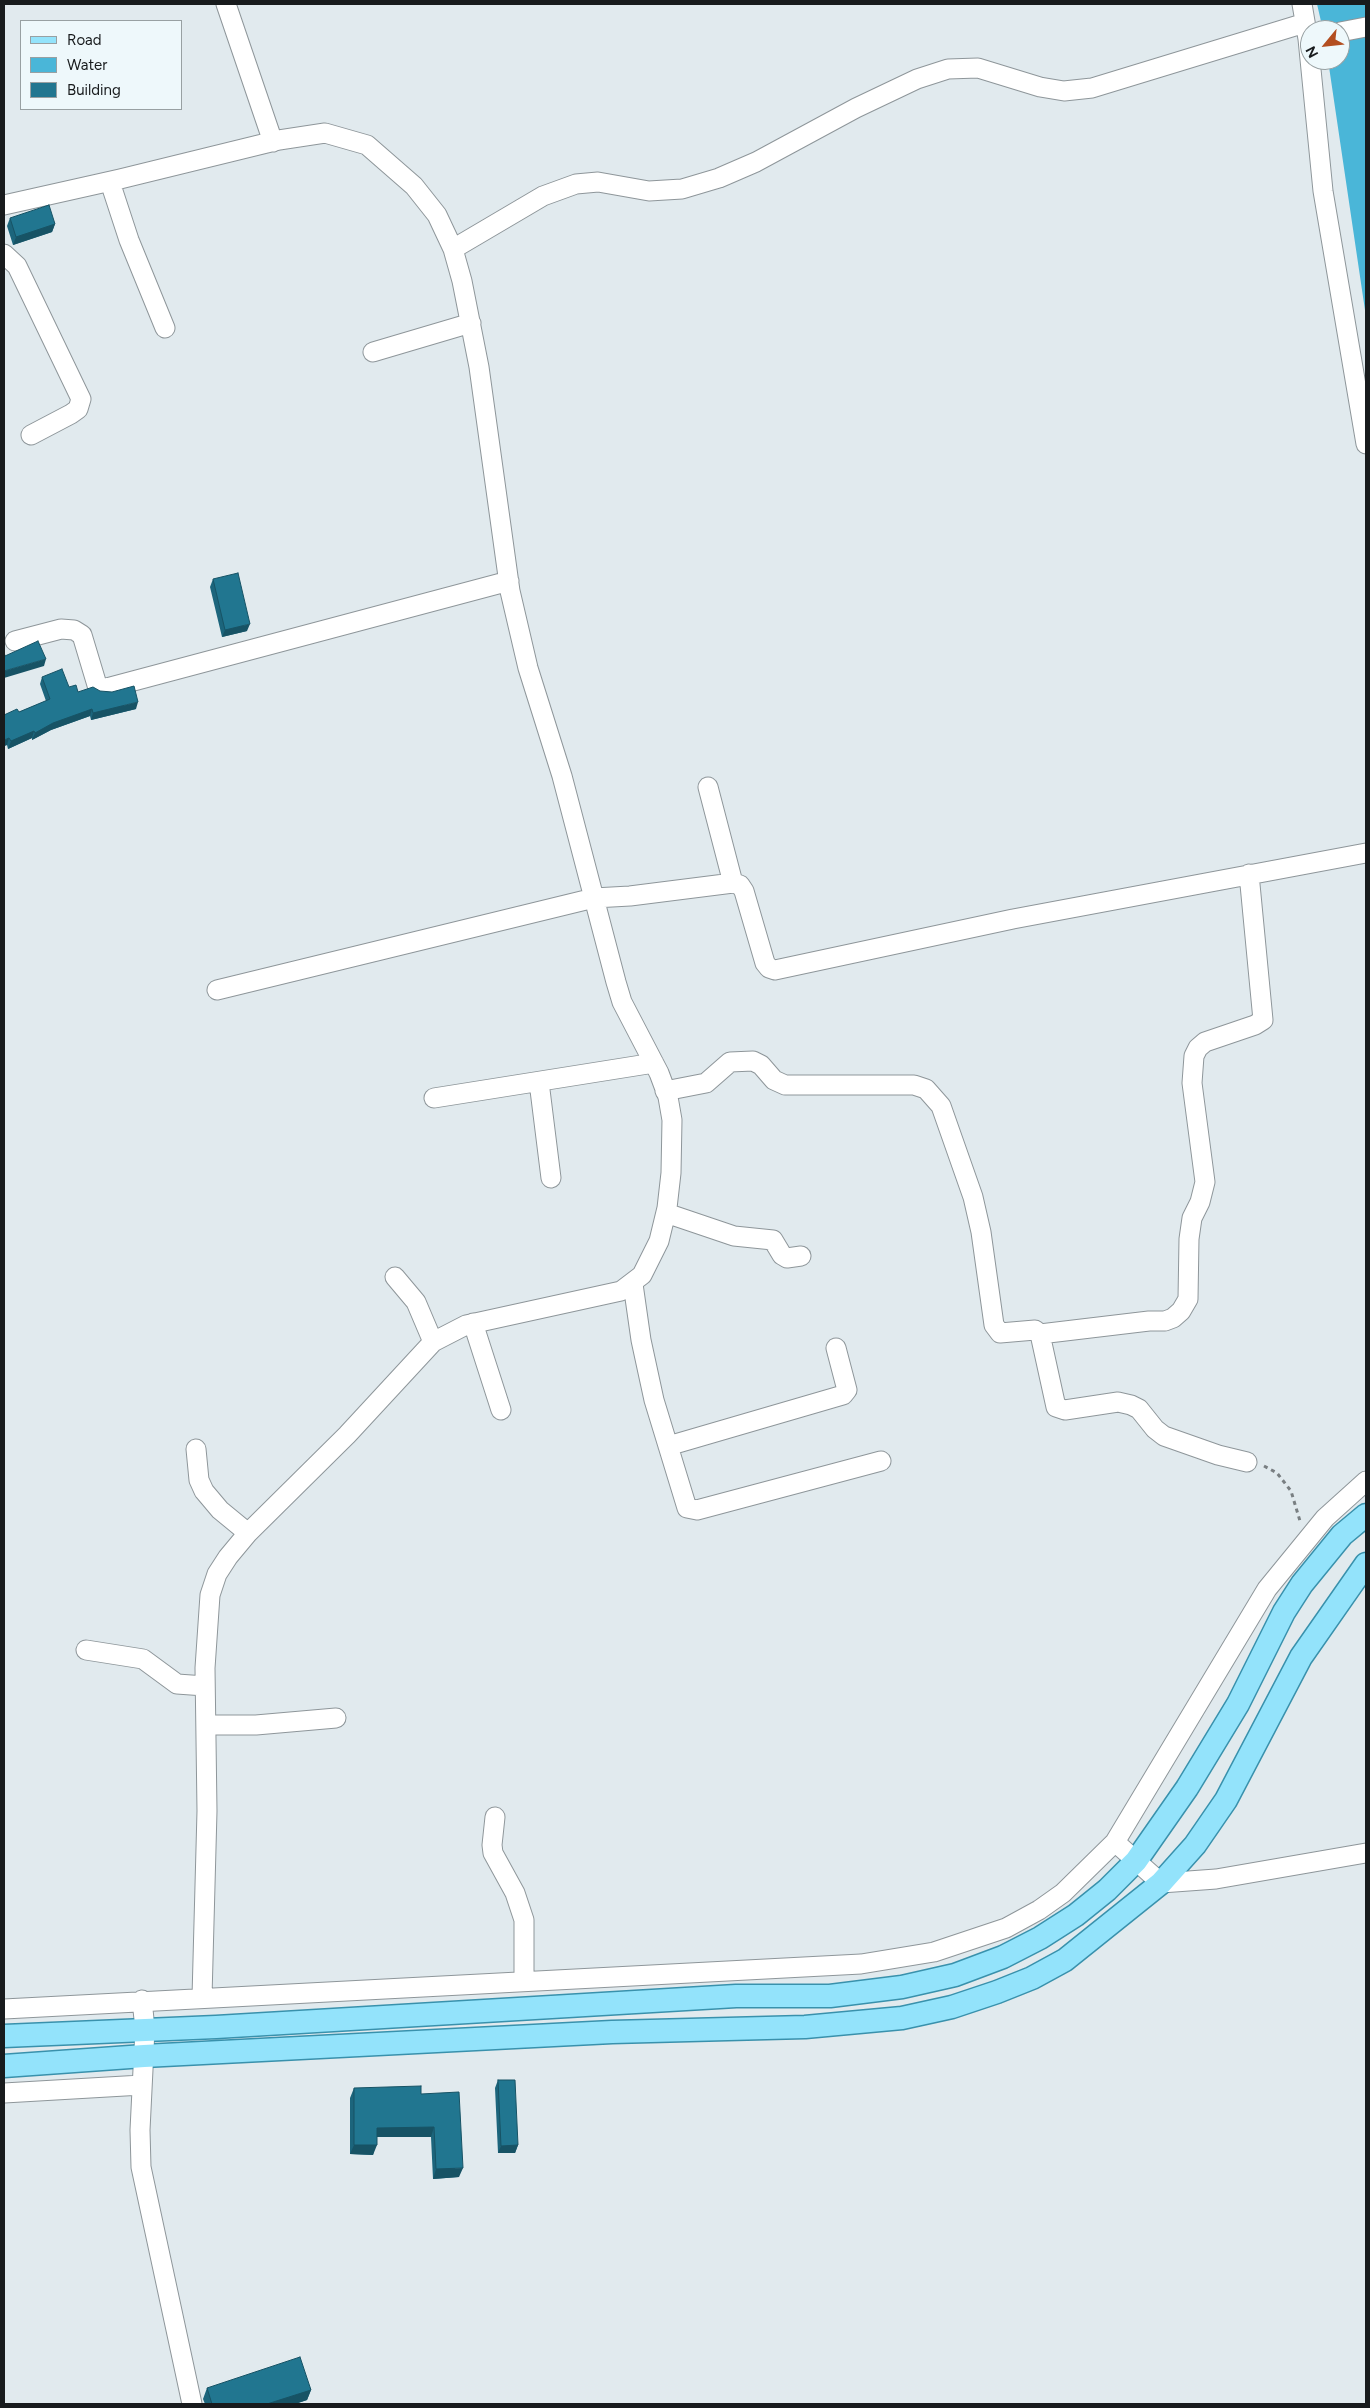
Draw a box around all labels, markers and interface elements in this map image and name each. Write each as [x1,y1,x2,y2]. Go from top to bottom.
legend [20,20,182,110]
north arrow [1300,20,1350,70]
text: Road [67,31,102,49]
text: N [1302,43,1322,61]
text: Water [67,56,107,74]
text: Building [67,81,121,99]

